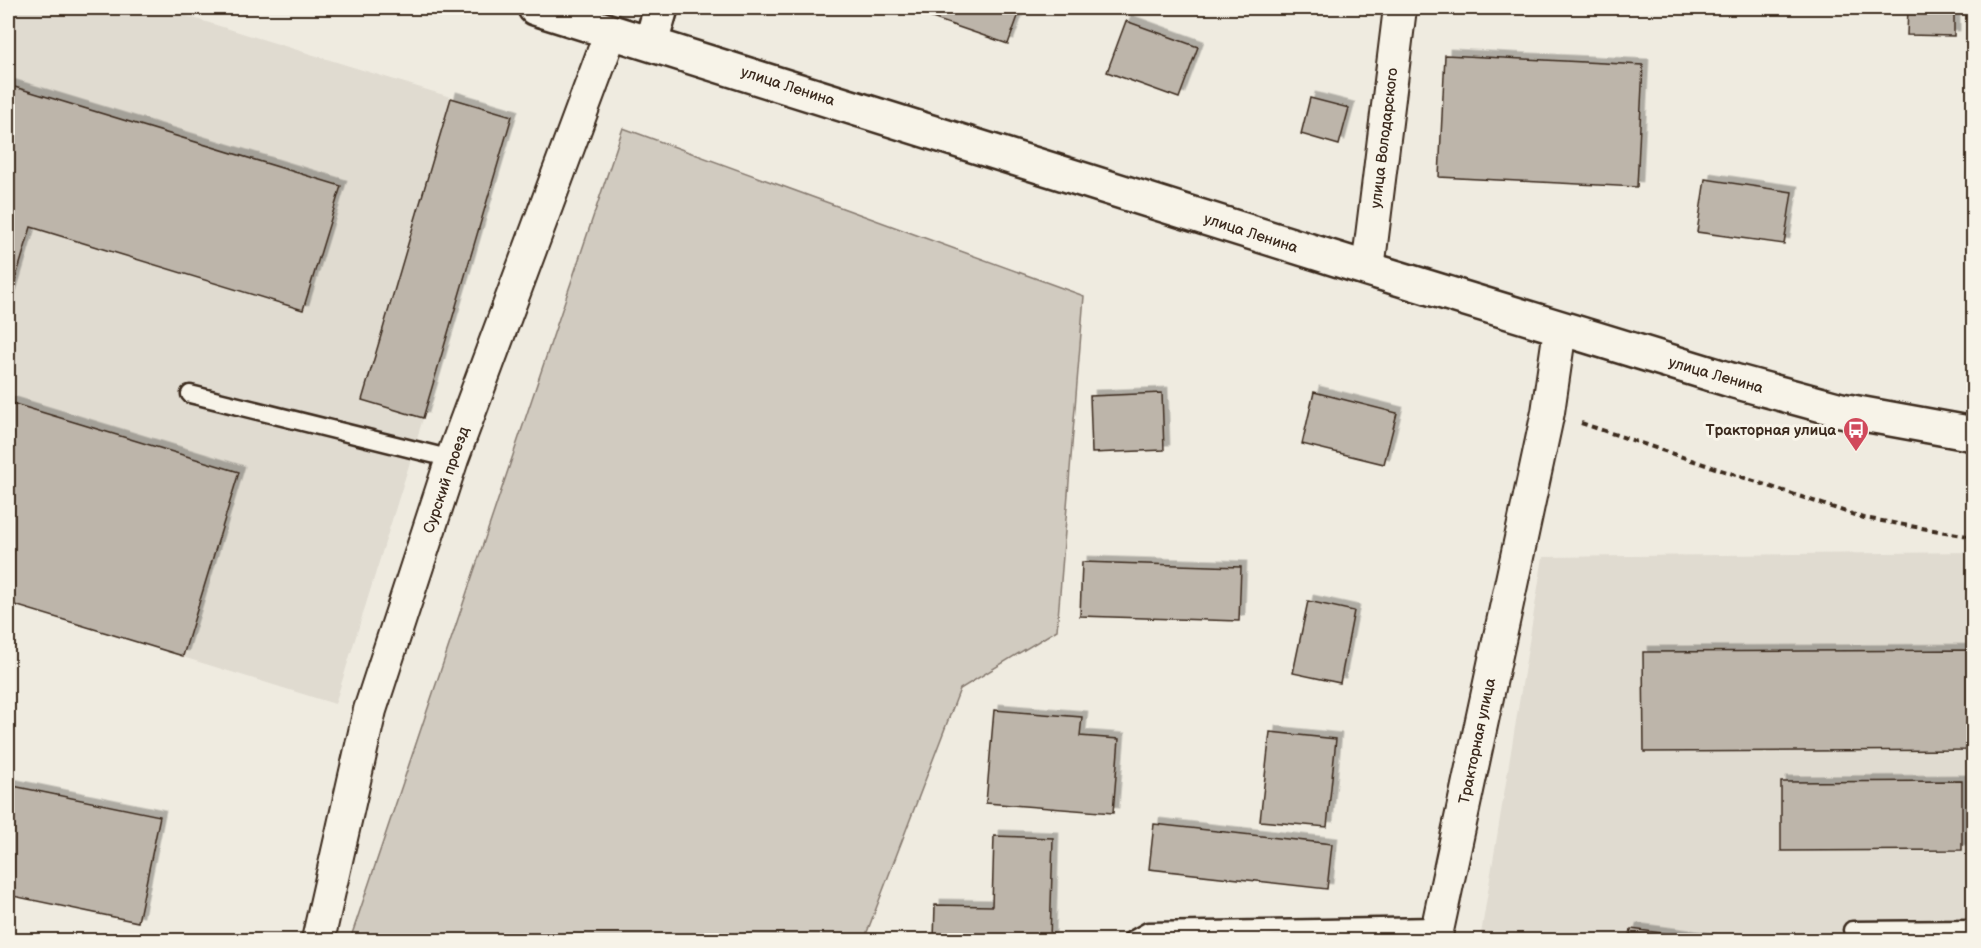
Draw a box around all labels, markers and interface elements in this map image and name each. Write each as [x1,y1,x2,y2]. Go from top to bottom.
street label: улица Ленина [738,62,837,111]
street label: улица Володарского [1366,67,1403,209]
street label: улица Ленина [1201,209,1300,258]
street label: улица Ленина [1666,353,1766,398]
bus stop icon: Тракторная улица [1841,415,1871,453]
place label: Тракторная улица [1705,421,1836,440]
street label: Сурский проезд [419,424,474,536]
street label: Тракторная улица [1455,676,1500,806]

